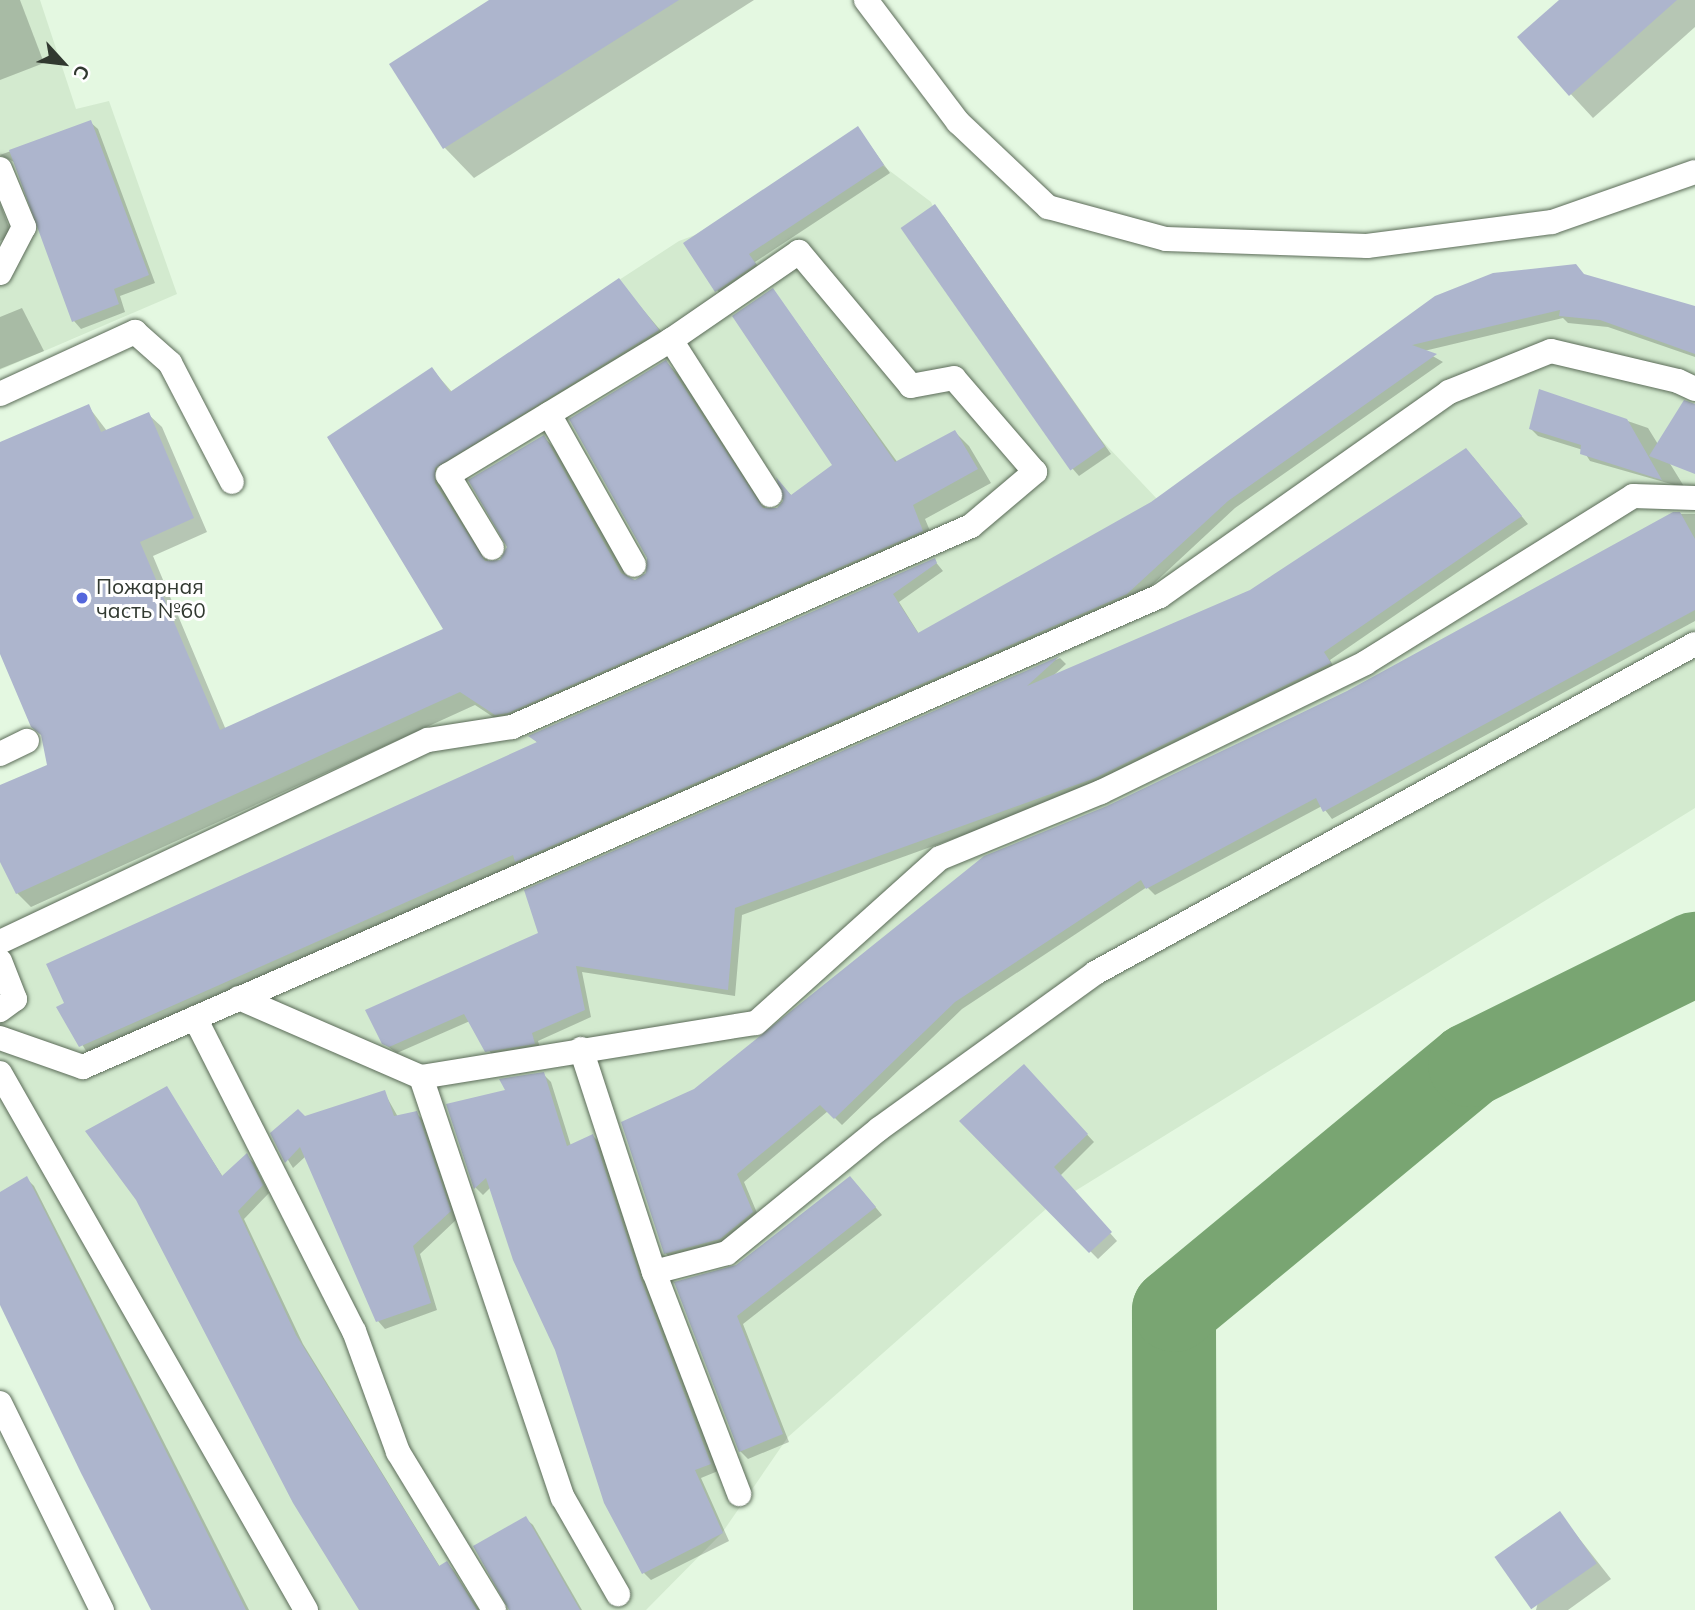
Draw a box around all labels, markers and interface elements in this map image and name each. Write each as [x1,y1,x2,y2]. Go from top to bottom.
north arrow [28,28,98,98]
text: С [68,61,95,84]
place label: Пожарная часть №60 [96,573,206,623]
marker: Пожарная часть №60 [74,590,90,606]

